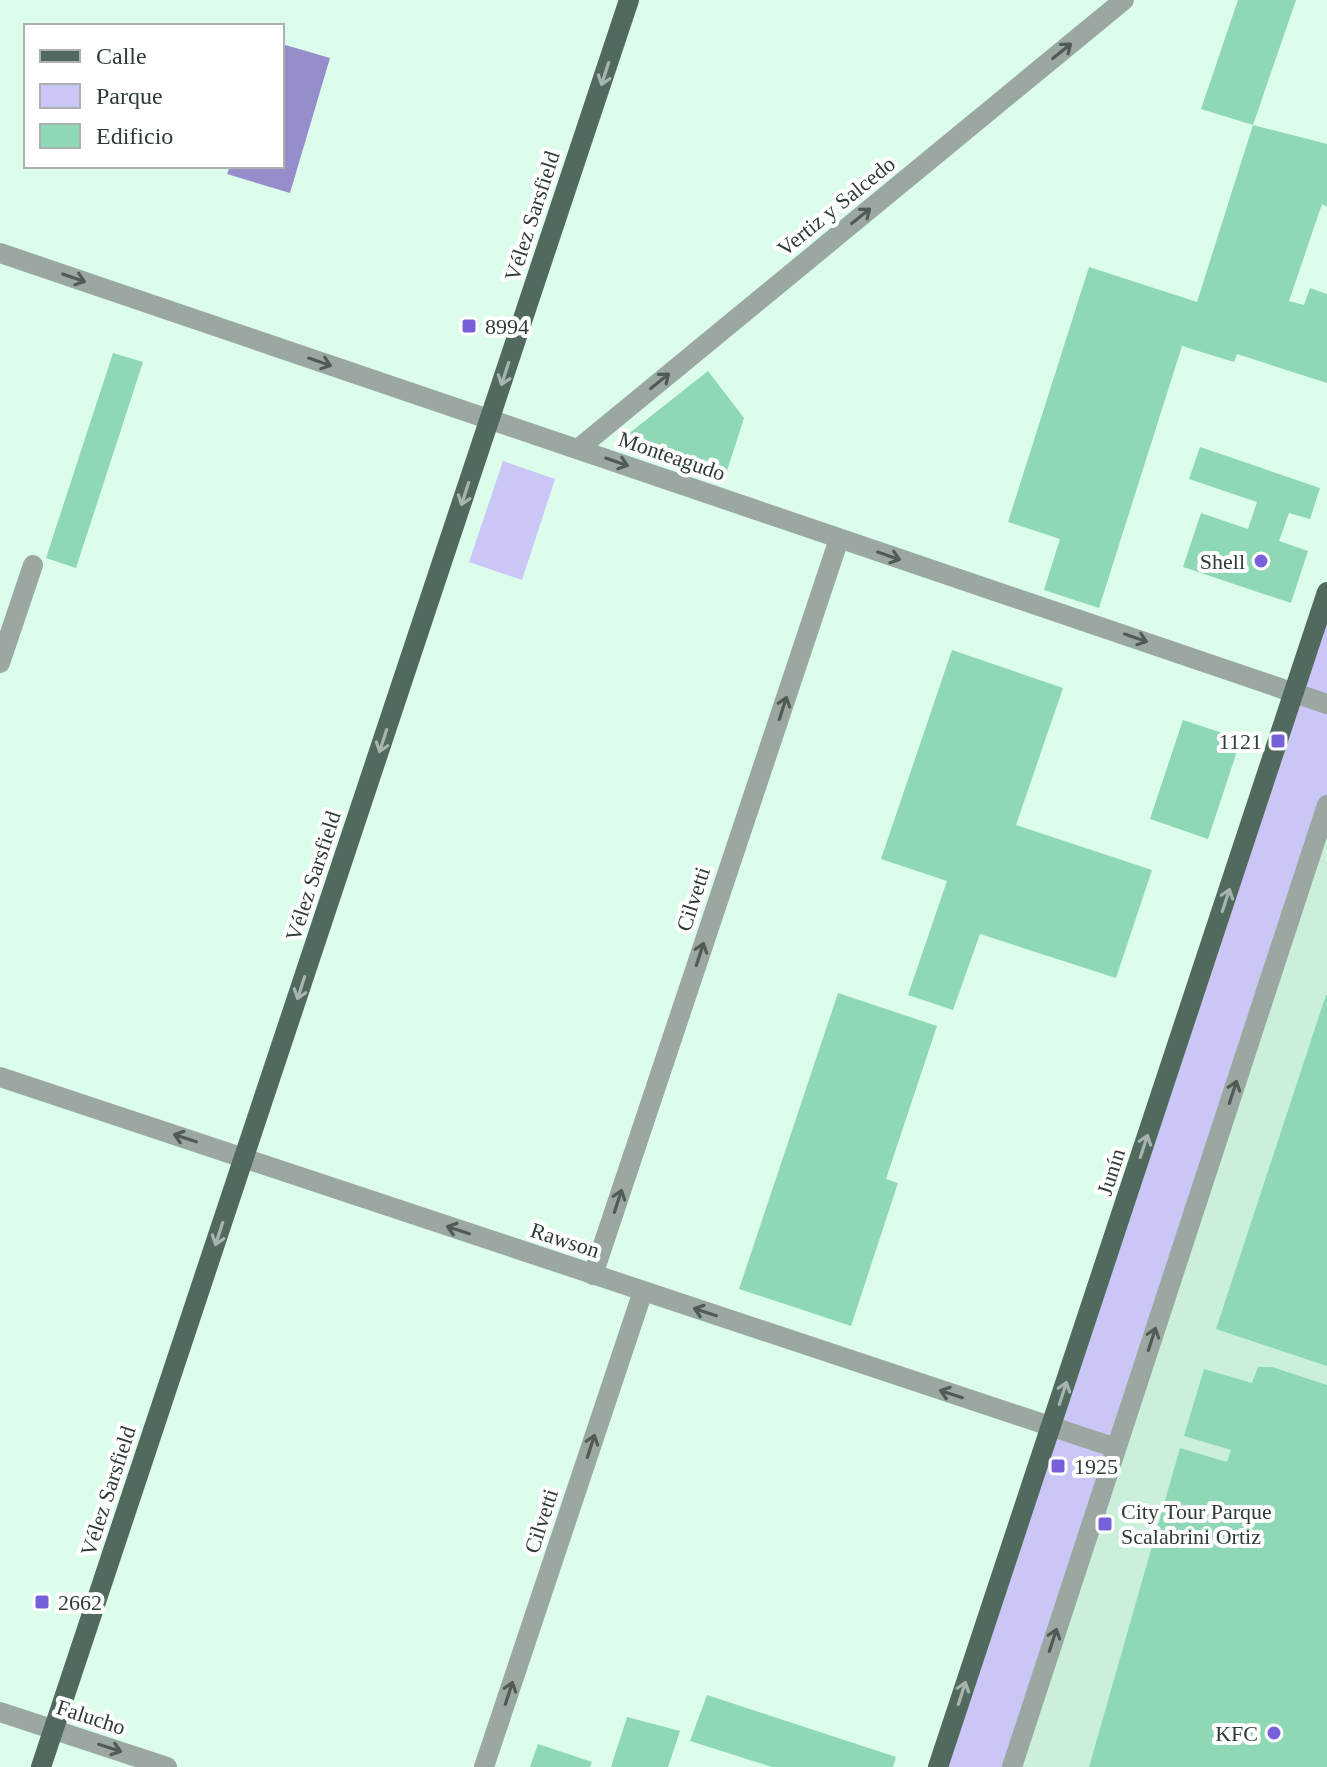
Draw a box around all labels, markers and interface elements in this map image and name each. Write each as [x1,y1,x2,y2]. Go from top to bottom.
legend [24,24,284,168]
one-way arrow [1051,42,1072,60]
text: Calle [96,43,147,69]
one-way arrow [596,61,611,86]
text: Parque [96,83,163,109]
text: Edificio [96,123,173,149]
street label: Vélez Sarsfield [499,148,565,284]
street label: Vertiz y Salcedo [772,151,900,261]
one-way arrow [850,207,871,225]
one-way arrow [61,272,86,287]
place label: 8994 [485,314,529,339]
marker: 8994 [460,317,478,335]
one-way arrow [307,356,332,371]
one-way arrow [497,361,512,386]
one-way arrow [649,373,670,390]
street label: Monteagudo [615,426,729,486]
one-way arrow [604,456,629,471]
one-way arrow [457,481,472,506]
one-way arrow [877,549,902,564]
place label: Shell [1200,549,1245,574]
marker: Shell [1252,552,1270,570]
one-way arrow [1123,632,1148,647]
one-way arrow [776,695,791,720]
one-way arrow [375,728,389,753]
place label: 1121 [1219,729,1262,754]
marker: 1121 [1269,732,1287,750]
street label: Vélez Sarsfield [280,808,346,944]
street label: Cilvetti [671,864,715,934]
one-way arrow [1219,887,1234,912]
one-way arrow [694,942,709,967]
one-way arrow [292,975,307,1000]
one-way arrow [1226,1080,1241,1106]
one-way arrow [173,1130,198,1145]
one-way arrow [1138,1134,1153,1159]
street label: Junín [1092,1145,1130,1199]
one-way arrow [612,1189,626,1214]
street label: Rawson [527,1217,603,1263]
one-way arrow [446,1221,471,1236]
one-way arrow [210,1222,225,1247]
one-way arrow [692,1303,717,1318]
one-way arrow [1145,1327,1160,1353]
one-way arrow [1056,1381,1071,1407]
one-way arrow [939,1385,964,1400]
street label: Vélez Sarsfield [75,1423,141,1559]
one-way arrow [585,1434,600,1459]
place label: 1925 [1074,1454,1118,1479]
marker: 1925 [1049,1457,1067,1475]
street label: Cilvetti [519,1486,563,1556]
place label: City Tour Parque Scalabrini Ortiz [1121,1499,1272,1549]
marker: City Tour Parque Scalabrini Ortiz [1096,1515,1114,1533]
place label: 2662 [58,1590,102,1615]
marker: 2662 [33,1593,51,1611]
one-way arrow [1046,1627,1061,1653]
one-way arrow [503,1681,517,1706]
one-way arrow [956,1681,971,1706]
street label: Falucho [53,1694,129,1740]
place label: KFC [1215,1721,1258,1746]
marker: KFC [1265,1724,1283,1742]
one-way arrow [98,1742,123,1757]

